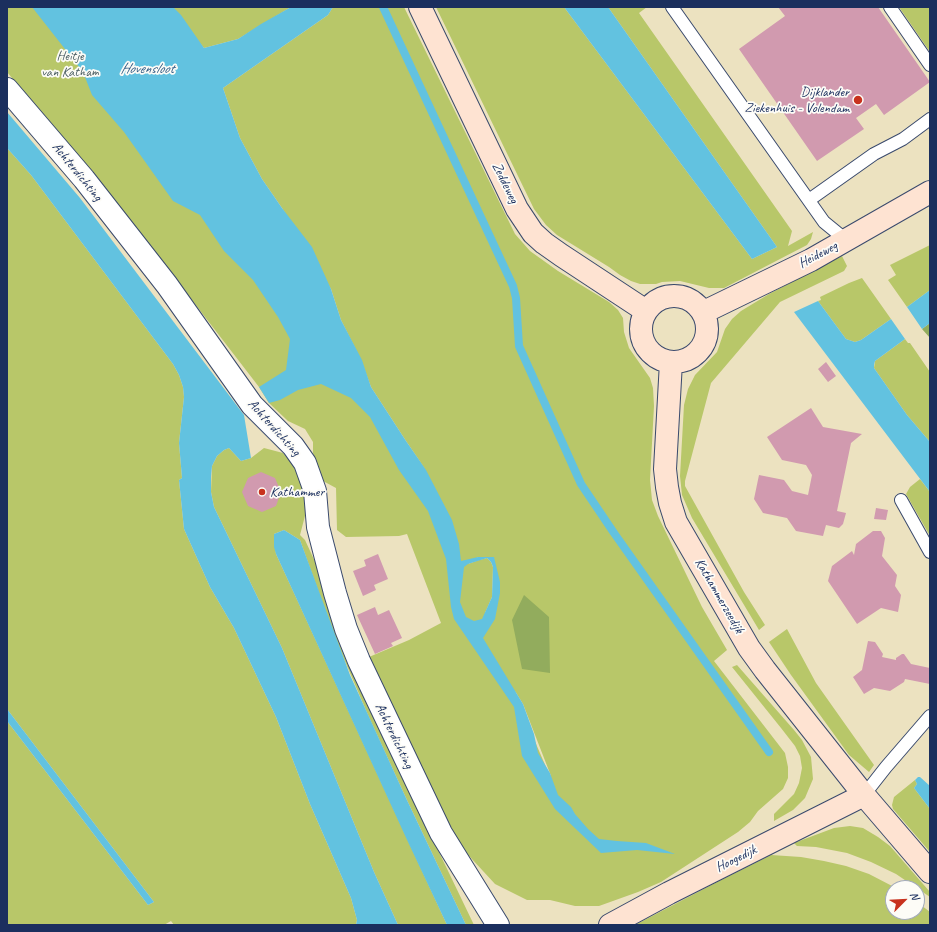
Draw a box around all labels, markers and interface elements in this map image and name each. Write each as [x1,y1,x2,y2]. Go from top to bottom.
park label: Heitje van Katham [41,48,99,80]
water label: Hovensloot [120,60,174,78]
place label: Dijklander Ziekenhuis - Volendam [745,84,849,116]
marker: Dijklander Ziekenhuis - Volendam [852,94,864,106]
street label: Achterdichting [48,139,106,205]
street label: Zeddeweg [488,160,522,206]
street label: Heideweg [796,238,840,272]
street label: Achterdichting [244,396,304,460]
place label: Kathammer [270,484,324,500]
marker: Kathammer [257,487,267,497]
street label: Kathammerzeedijk [691,555,747,637]
street label: Achterdichting [371,700,417,772]
street label: Hoogedijk [713,842,759,876]
north arrow [885,880,925,920]
text: N [907,890,923,901]

